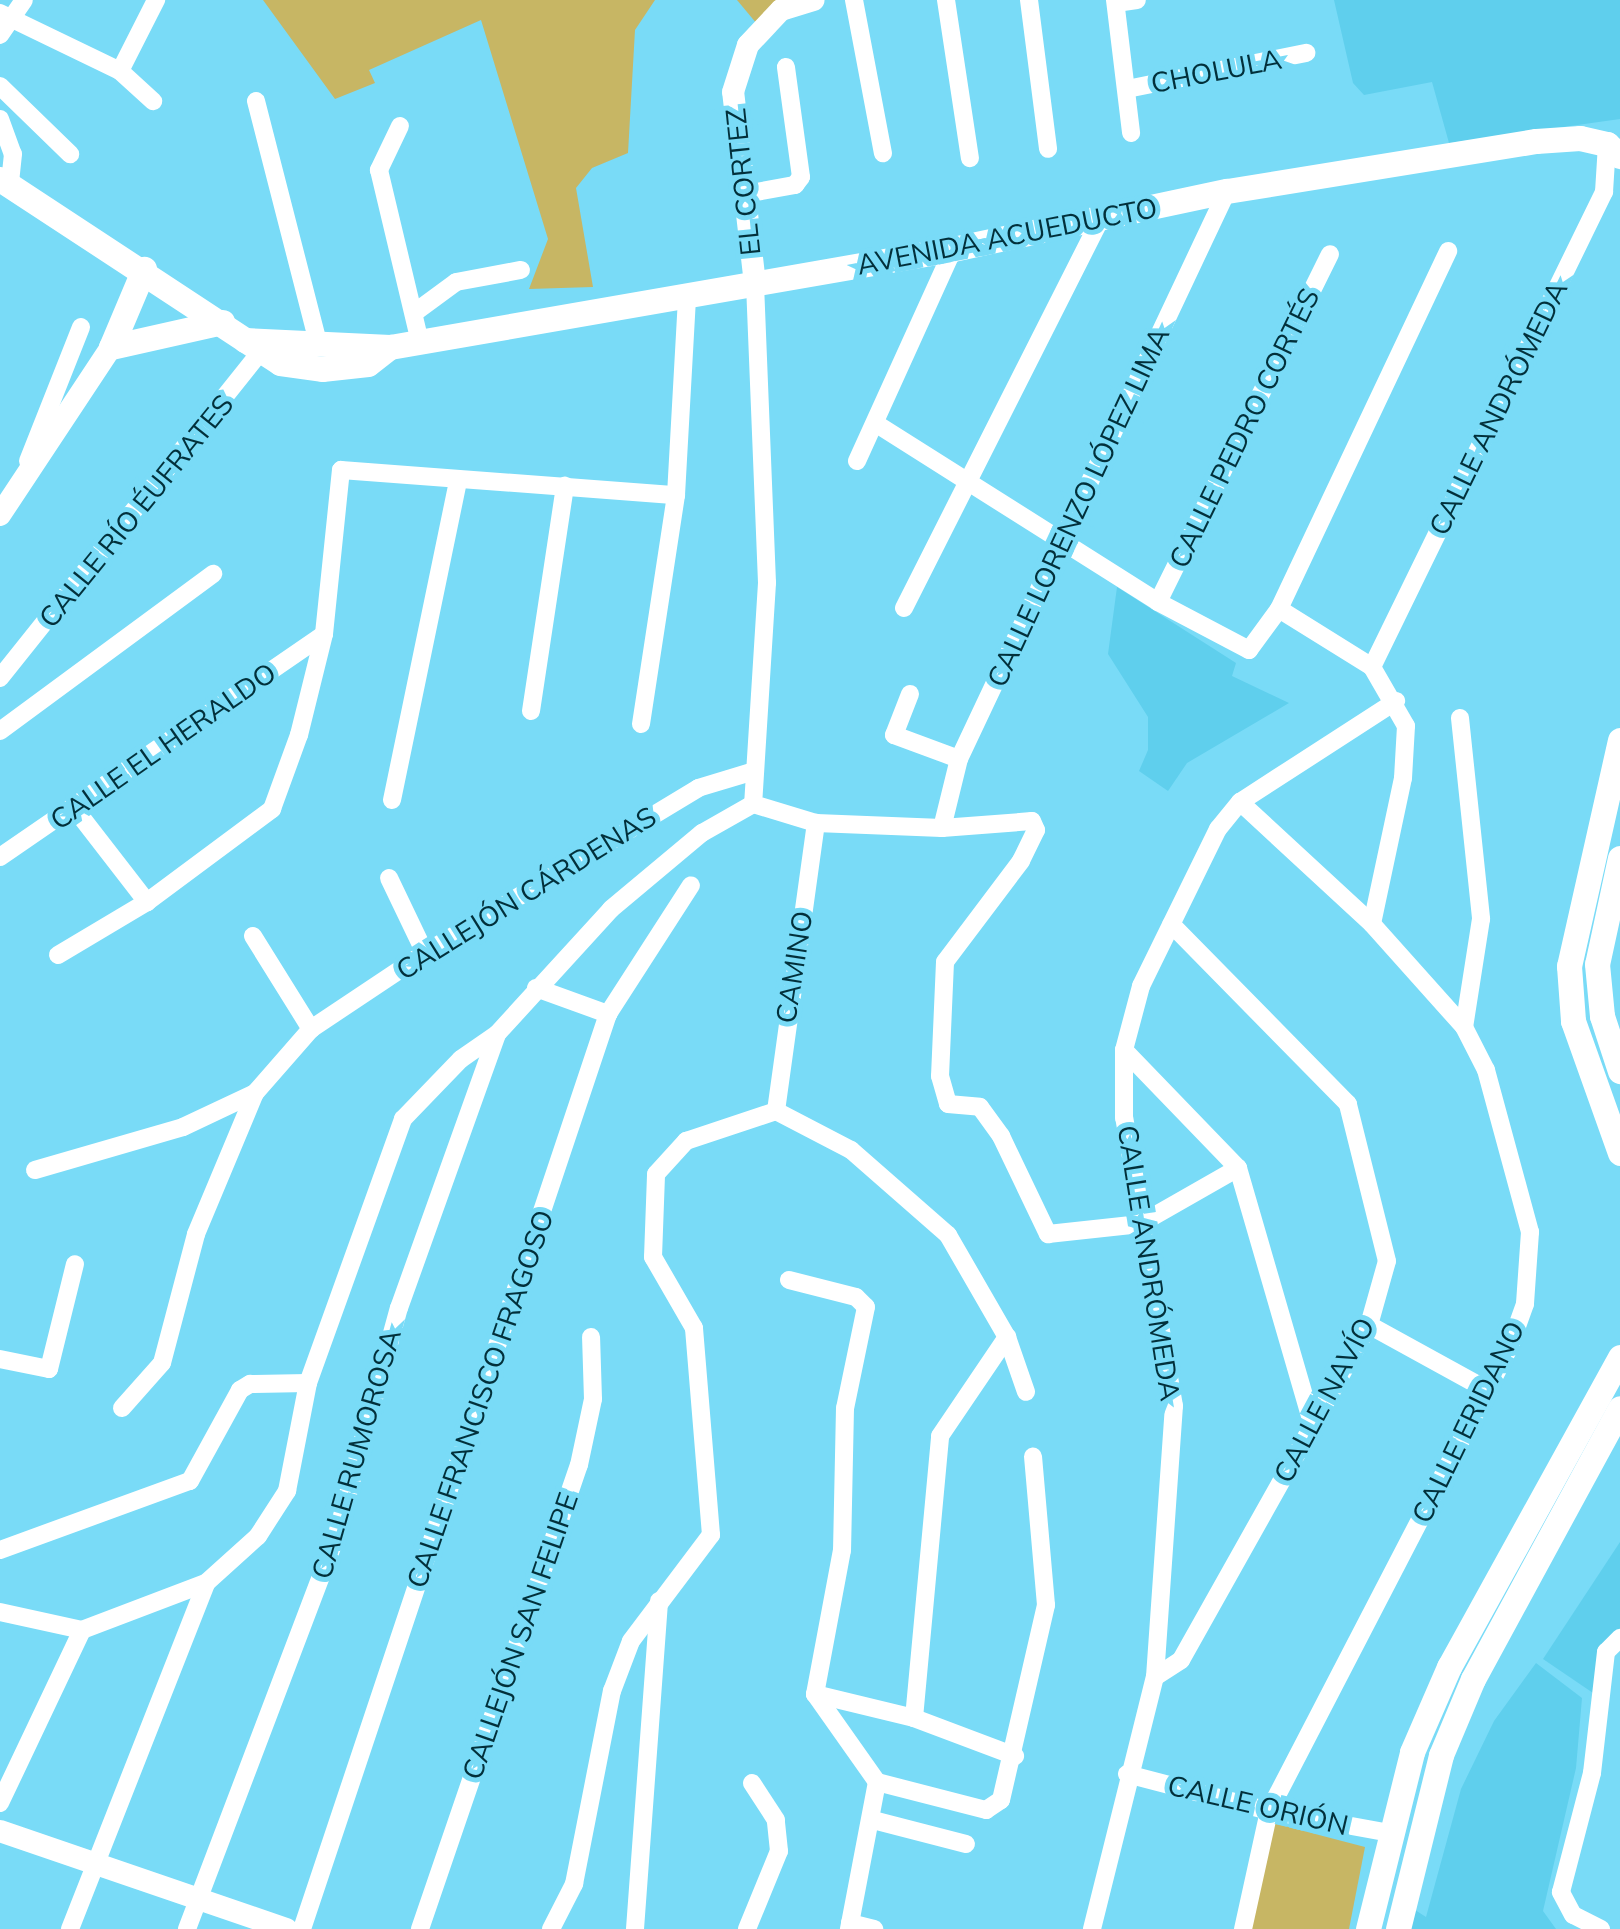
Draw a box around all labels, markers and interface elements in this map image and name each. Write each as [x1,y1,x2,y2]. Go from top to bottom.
street label: CHOLULA [1148,42,1284,100]
street label: EL CORTEZ [719,107,767,257]
street label: AVENIDA ACUEDUCTO [854,190,1160,282]
street label: CALLE ANDRÓMEDA [1422,276,1574,540]
street label: CALLE PEDRO CORTÉS [1162,283,1326,573]
street label: CALLE LORENZO LÓPEZ LIMA [980,322,1176,692]
street label: CALLE RÍO ÉUFRATES [32,388,240,634]
street label: CALLE EL HERALDO [44,655,282,837]
street label: CALLEJÓN CÁRDENAS [390,799,662,987]
street label: CAMINO [769,909,819,1025]
street label: CALLE ANDRÓMEDA [1111,1123,1187,1403]
street label: CALLE FRANCISCO FRAGOSO [399,1206,561,1592]
street label: CALLE NAVÍO [1266,1312,1382,1488]
street label: CALLE ERIDANO [1405,1316,1531,1528]
street label: CALLE RUMOROSA [304,1325,408,1583]
street label: CALLEJÓN SAN FELIPE [455,1488,585,1784]
street label: CALLE ORIÓN [1164,1768,1352,1842]

